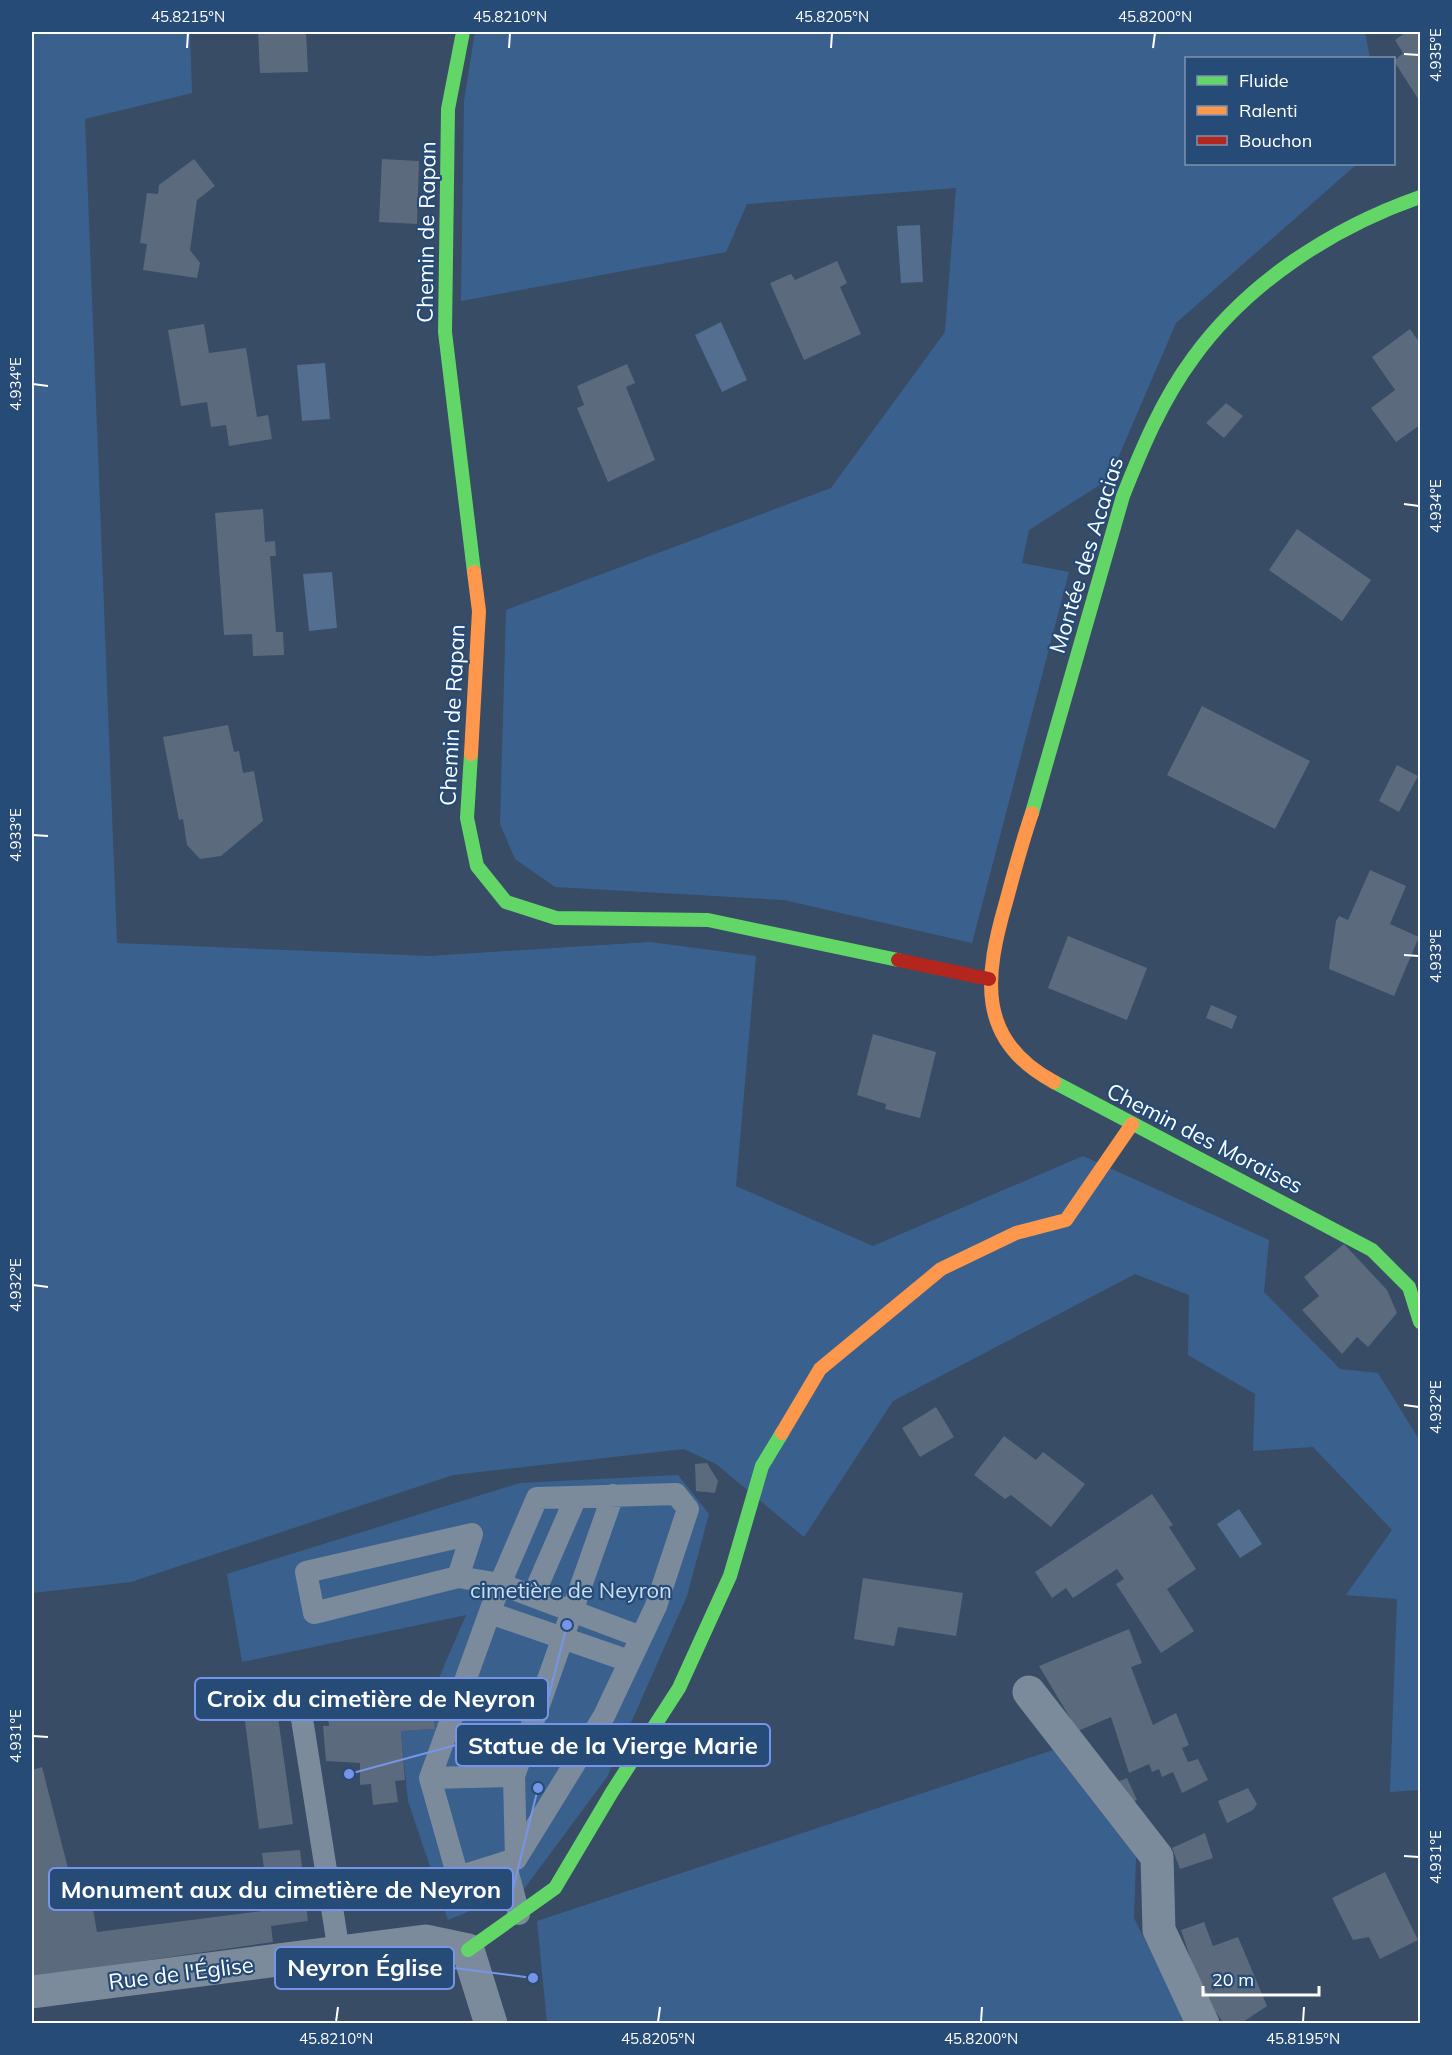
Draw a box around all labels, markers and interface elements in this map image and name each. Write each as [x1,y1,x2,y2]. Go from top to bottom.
text: 45.8215°N [151,7,225,26]
text: 45.8210°N [473,7,547,26]
text: 45.8205°N [795,7,869,26]
text: 45.8200°N [1118,7,1192,26]
text: 4.935°E [1426,28,1445,82]
legend [1185,57,1395,165]
text: Fluide [1239,69,1289,92]
text: Ralenti [1239,99,1297,122]
text: Bouchon [1239,129,1312,152]
street label: Chemin de Rapan [410,141,442,323]
text: 4.934°E [6,357,25,411]
street label: Montée des Acacias [1043,453,1129,657]
text: 4.934°E [1426,479,1445,533]
street label: Chemin de Rapan [433,624,471,806]
text: 4.933°E [6,808,25,862]
text: 4.933°E [1426,929,1445,983]
street label: Chemin des Moraises [1102,1076,1308,1200]
text: 4.932°E [6,1258,25,1312]
text: 4.932°E [1426,1380,1445,1434]
park label: cimetière de Neyron [470,1576,672,1604]
callout: Croix du cimetière de Neyron [195,1678,548,1720]
text: Croix du cimetière de Neyron [207,1683,535,1713]
text: 4.931°E [6,1709,25,1763]
callout: Statue de la Vierge Marie [456,1724,770,1766]
text: Statue de la Vierge Marie [468,1730,758,1760]
text: 4.931°E [1426,1830,1445,1884]
callout: Monument aux du cimetière de Neyron [49,1868,513,1910]
text: Monument aux du cimetière de Neyron [61,1874,501,1904]
callout: Neyron Église [275,1947,454,1989]
street label: Rue de l'Église [107,1950,255,1996]
text: Neyron Église [287,1952,443,1982]
scale bar [1203,1959,1318,1997]
text: 20 m [1212,1968,1254,1991]
text: 45.8210°N [299,2029,373,2048]
text: 45.8205°N [621,2029,695,2048]
text: 45.8200°N [944,2029,1018,2048]
text: 45.8195°N [1266,2029,1340,2048]

